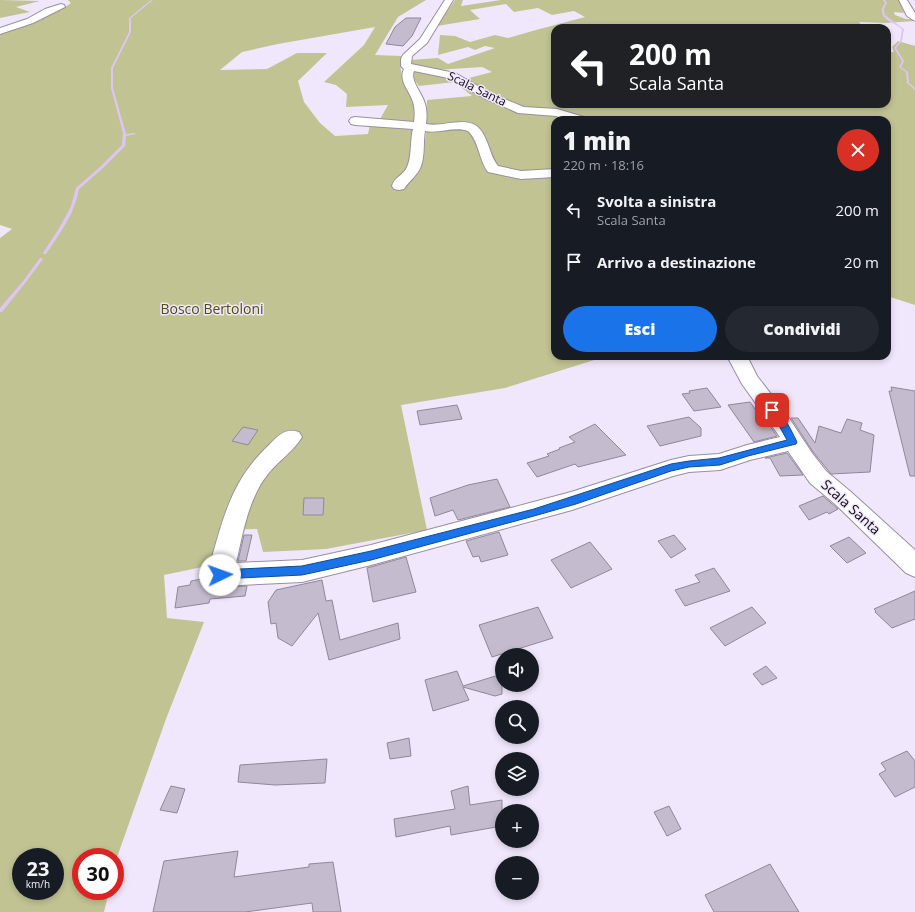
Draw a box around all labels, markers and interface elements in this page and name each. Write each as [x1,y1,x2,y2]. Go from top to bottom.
text: 200 m [629,35,712,73]
icon: left [563,40,615,92]
street label: Scala Santa [445,67,509,110]
text: Scala Santa [629,71,724,95]
text: 1 min [563,124,631,157]
button: close [837,129,879,171]
text: 220 m · 18:16 [563,156,644,174]
text: Svolta a sinistra [597,191,716,211]
icon: left [563,199,585,221]
text: 200 m [835,200,879,220]
text: Scala Santa [597,211,666,229]
icon: arrive [563,251,585,273]
text: Arrivo a destinazione [597,252,756,272]
text: 20 m [844,252,879,272]
park label: Bosco Bertoloni [160,299,264,318]
button: Esci [563,306,717,352]
button: Condividi [725,306,879,352]
pin [755,393,789,427]
icon: arrive [761,399,783,421]
street label: Scala Santa [818,475,885,538]
position arrow [199,554,241,596]
map controls [495,648,539,900]
button: sound [495,648,539,692]
button: search [495,700,539,744]
button: layers [495,752,539,796]
button: + [495,804,539,848]
speed limit sign: 30 [72,848,124,900]
text: 23 [27,855,49,882]
button: − [495,856,539,900]
text: km/h [26,877,50,891]

